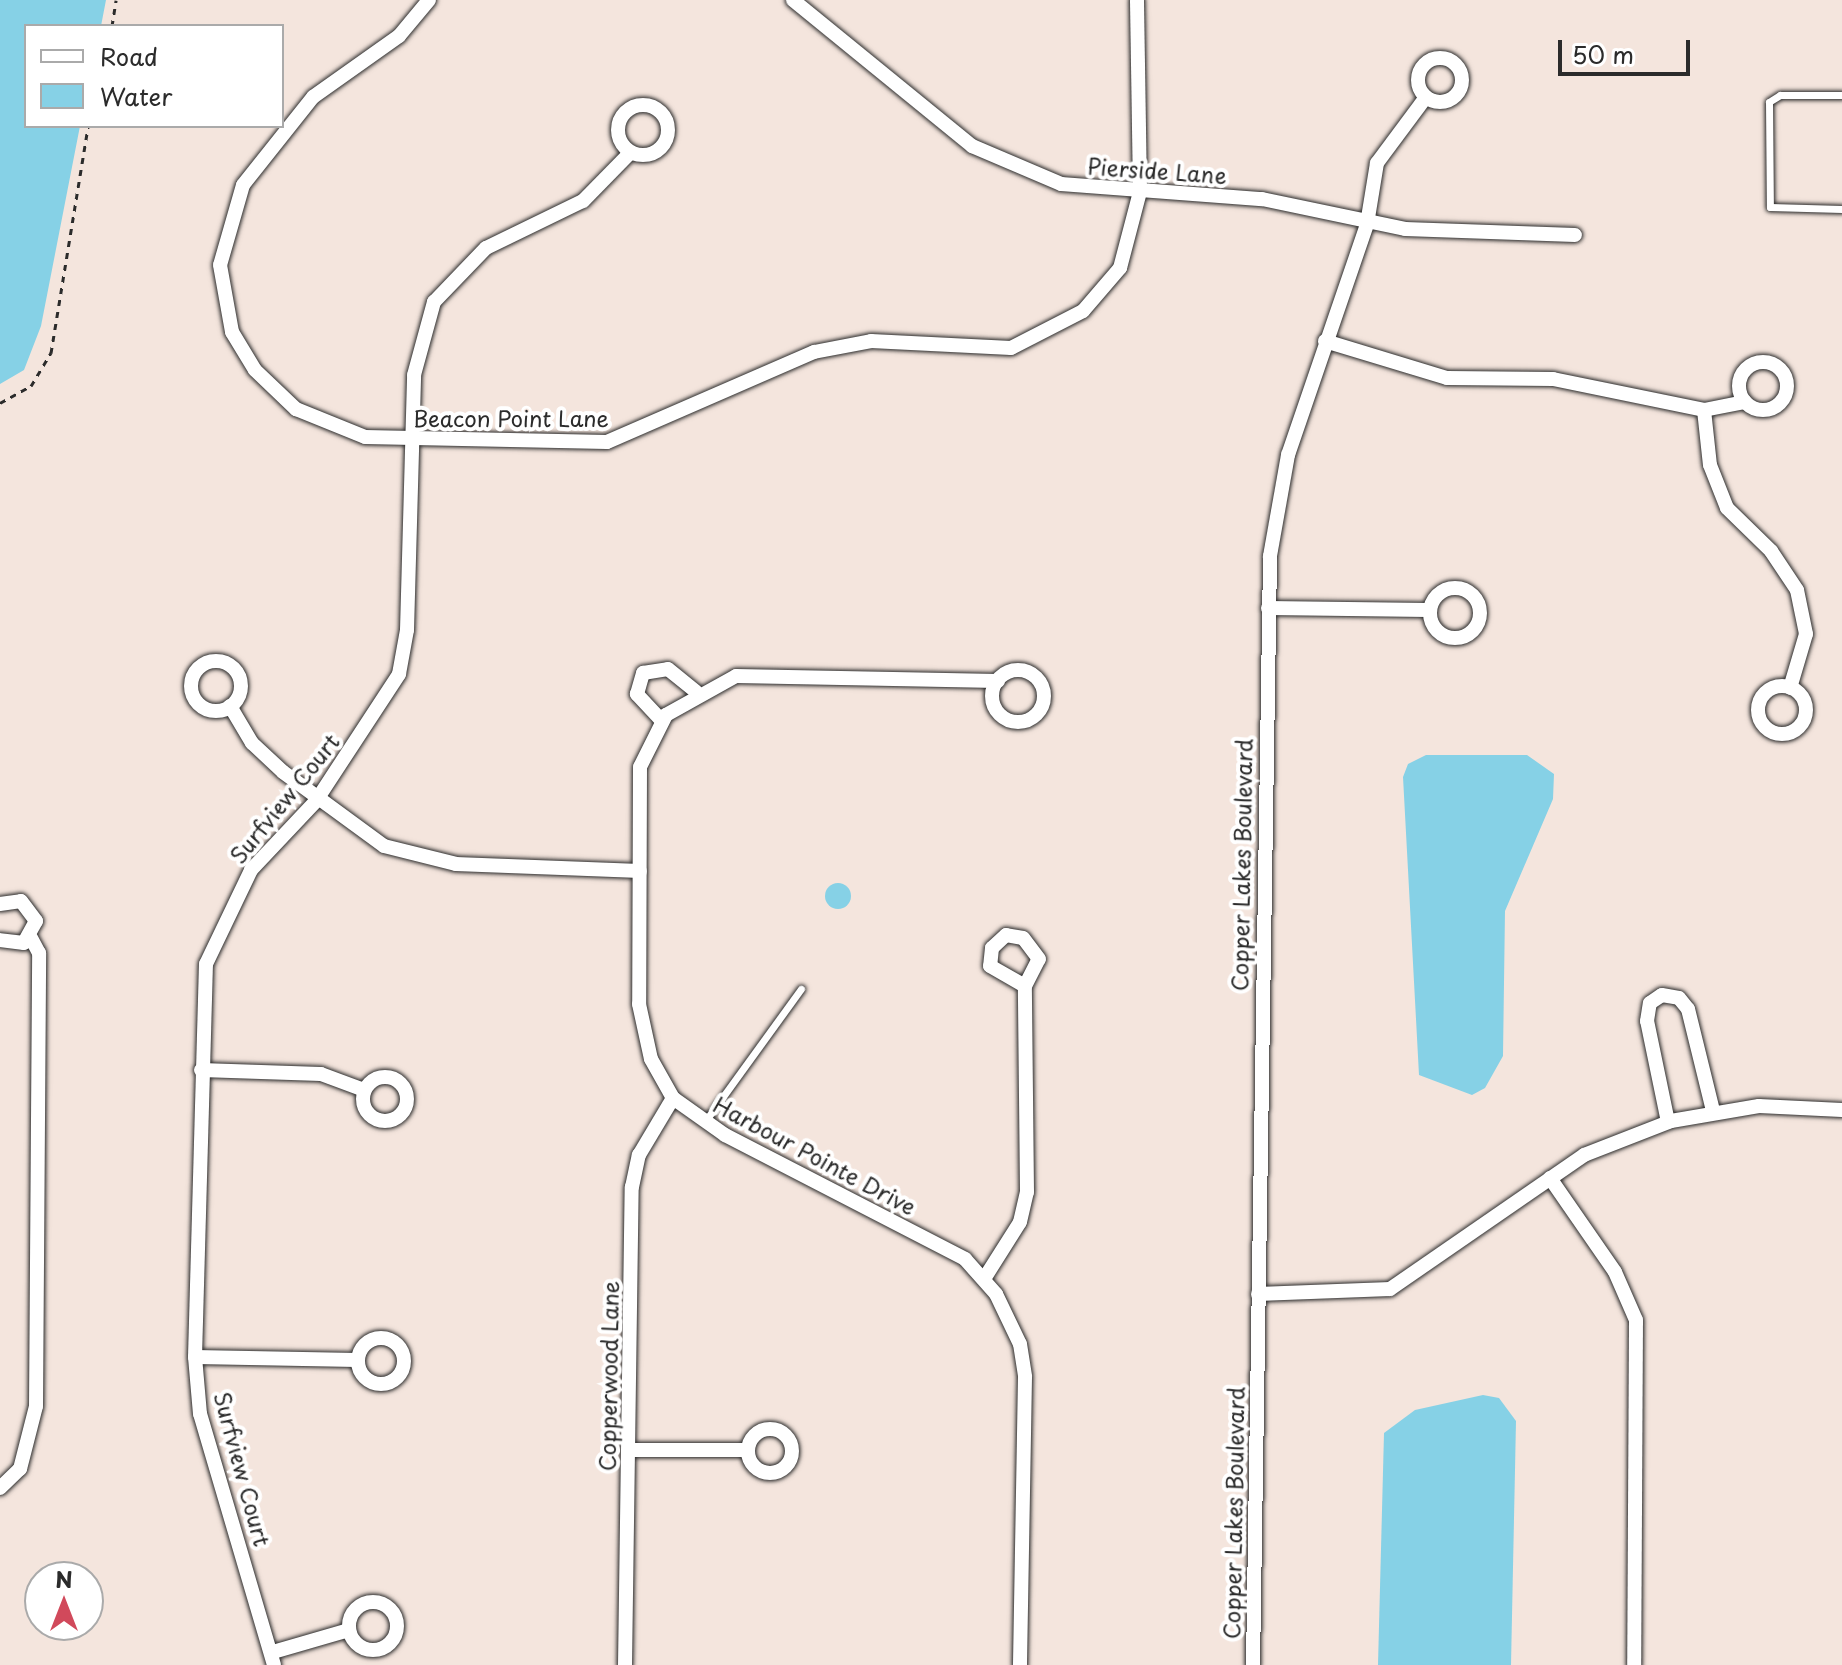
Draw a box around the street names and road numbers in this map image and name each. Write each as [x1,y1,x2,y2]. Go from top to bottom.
street label: Pierside Lane [1086,152,1228,188]
street label: Beacon Point Lane [413,405,609,431]
street label: Surfview Court [224,728,344,868]
street label: Copper Lakes Boulevard [1226,737,1256,993]
street label: Harbour Pointe Drive [709,1090,921,1220]
street label: Copperwood Lane [593,1280,623,1472]
street label: Copper Lakes Boulevard [1218,1385,1248,1641]
street label: Surfview Court [210,1389,276,1549]

